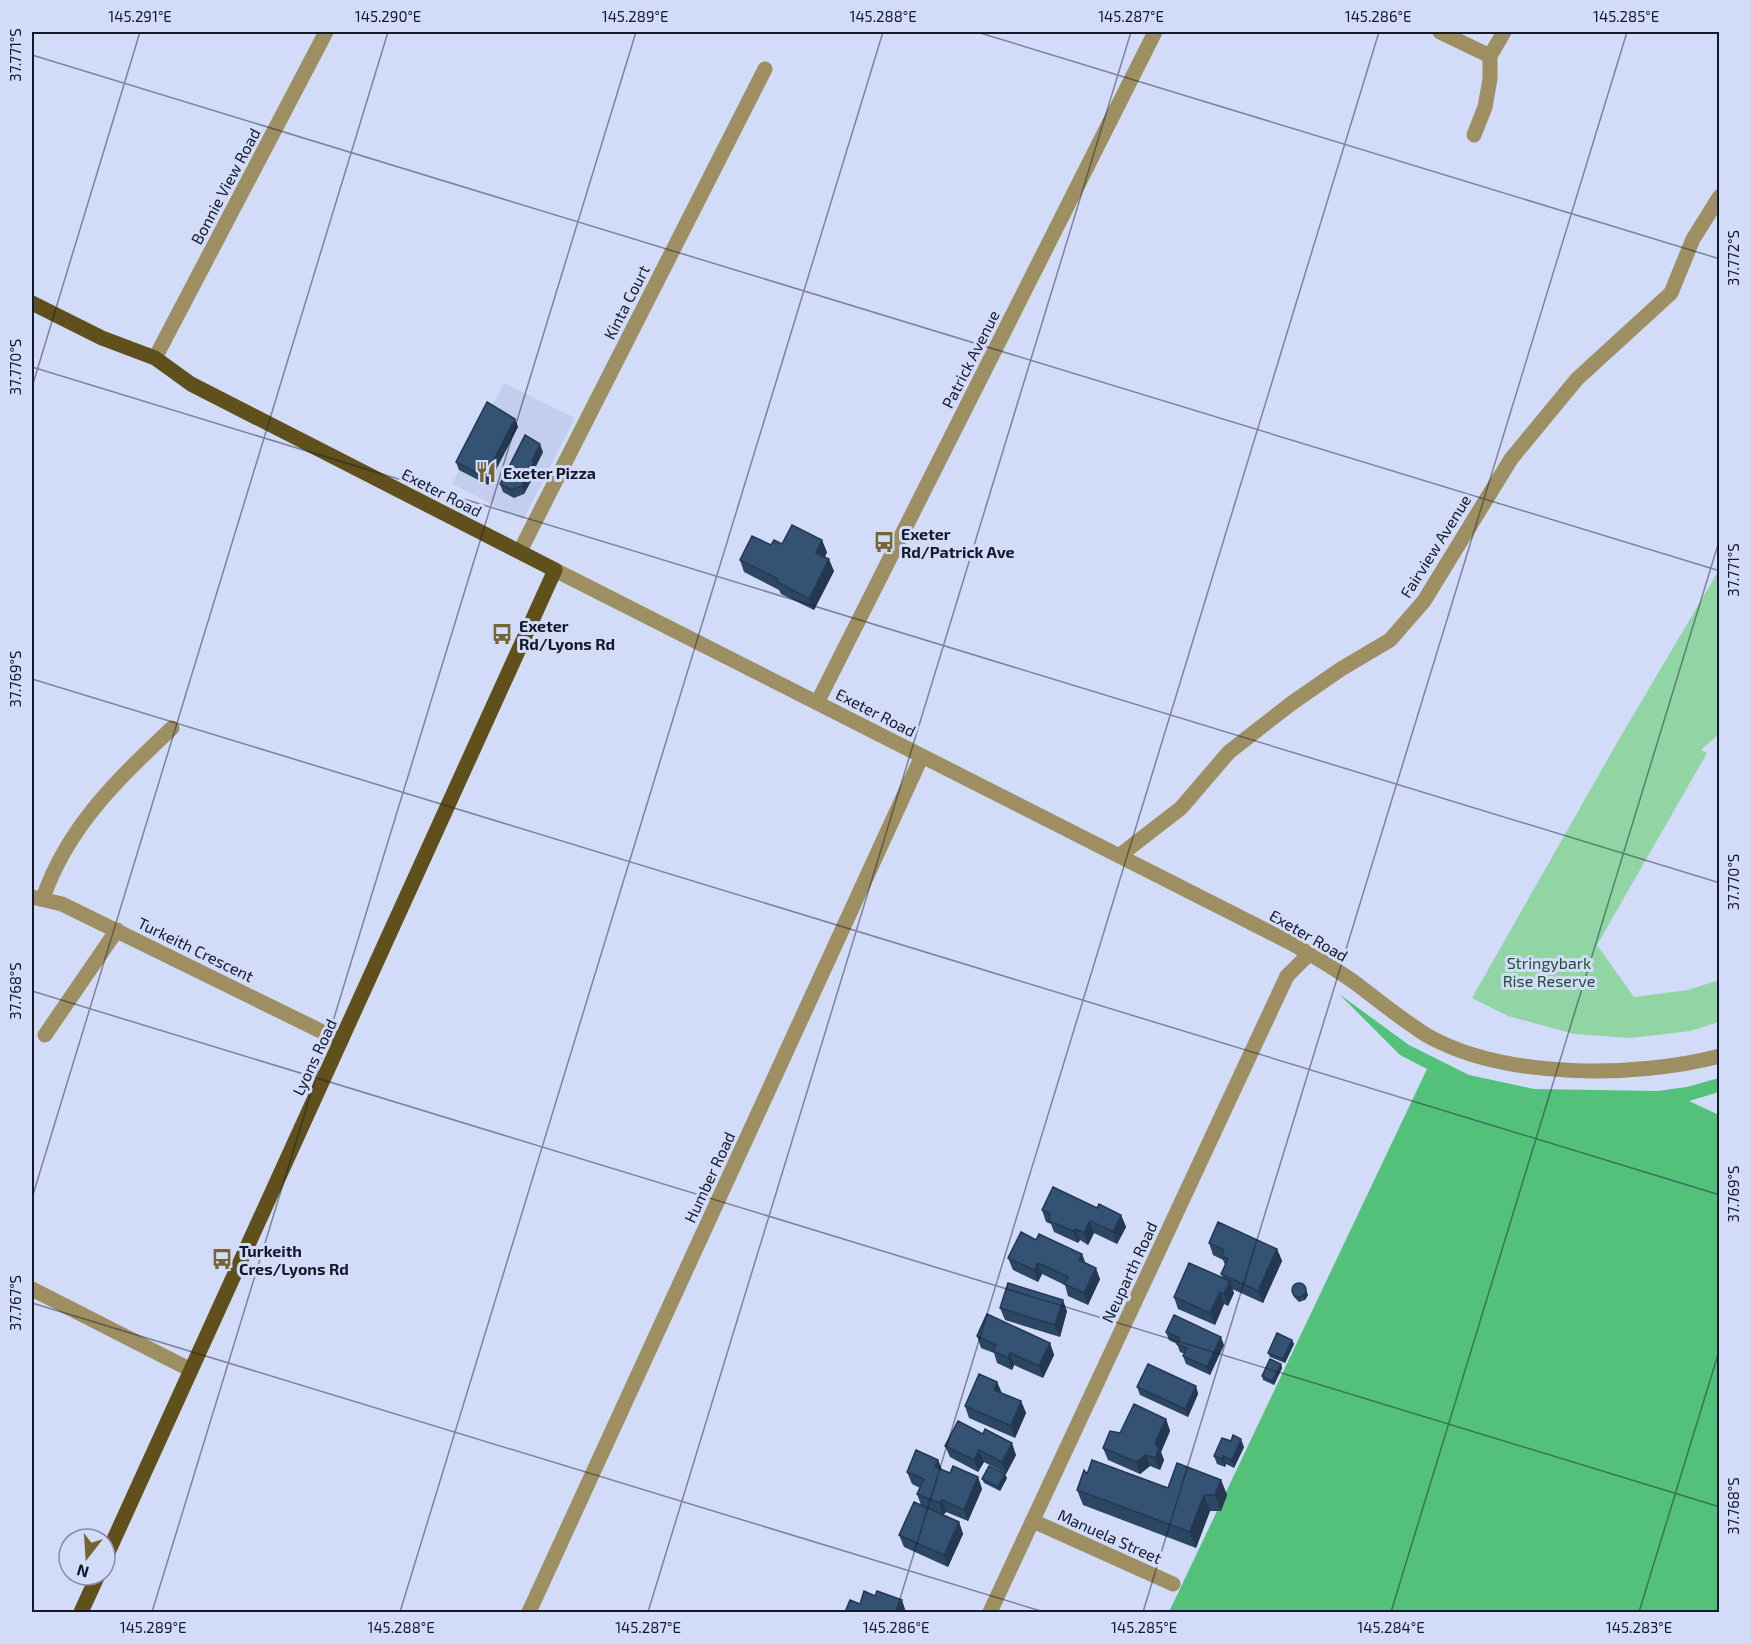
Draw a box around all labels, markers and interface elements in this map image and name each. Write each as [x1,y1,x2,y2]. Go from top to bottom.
text: 145.291°E [108,7,172,25]
text: 145.290°E [355,7,421,25]
text: 145.289°E [602,7,668,25]
text: 145.288°E [849,7,917,25]
text: 145.287°E [1098,7,1164,25]
text: 145.286°E [1345,7,1411,25]
text: 145.285°E [1593,7,1659,25]
text: 37.771°S [6,28,24,82]
street label: Bonnie View Road [186,125,264,247]
text: 37.772°S [1724,230,1742,286]
street label: Kinta Court [599,262,653,342]
street label: Patrick Avenue [937,307,1003,411]
text: 37.770°S [6,339,24,395]
restaurant icon: Exeter Pizza [474,460,498,484]
place label: Exeter Pizza [503,463,596,482]
street label: Exeter Road [399,464,485,520]
street label: Fairview Avenue [1396,491,1474,601]
place label: Exeter Rd/Patrick Ave [901,524,1015,561]
bus stop icon: Exeter Rd/Patrick Ave [872,530,896,554]
text: 37.771°S [1724,543,1742,597]
place label: Exeter Rd/Lyons Rd [519,616,615,654]
bus stop icon: Exeter Rd/Lyons Rd [490,622,514,646]
text: 37.769°S [6,651,24,707]
street label: Exeter Road [833,684,919,740]
text: 37.770°S [1724,854,1742,910]
street label: Exeter Road [1267,905,1351,965]
street label: Turkeith Crescent [135,913,257,985]
park label: Stringybark Rise Reserve [1503,953,1595,990]
text: 37.768°S [6,962,24,1020]
street label: Lyons Road [288,1016,340,1098]
street label: Humber Road [680,1129,738,1225]
text: 37.769°S [1724,1166,1742,1222]
street label: Neuparth Road [1097,1218,1161,1326]
place label: Turkeith Cres/Lyons Rd [239,1241,349,1279]
bus stop icon: Turkeith Cres/Lyons Rd [210,1247,234,1271]
text: 37.767°S [6,1275,24,1331]
text: 37.768°S [1724,1477,1742,1535]
street label: Manuela Street [1055,1505,1165,1567]
north arrow [57,1527,117,1587]
text: N [74,1561,91,1583]
text: 145.289°E [120,1618,186,1636]
text: 145.288°E [367,1618,435,1636]
text: 145.287°E [615,1618,681,1636]
text: 145.286°E [863,1618,929,1636]
text: 145.285°E [1111,1618,1177,1636]
text: 145.284°E [1357,1618,1425,1636]
text: 145.283°E [1606,1618,1672,1636]

